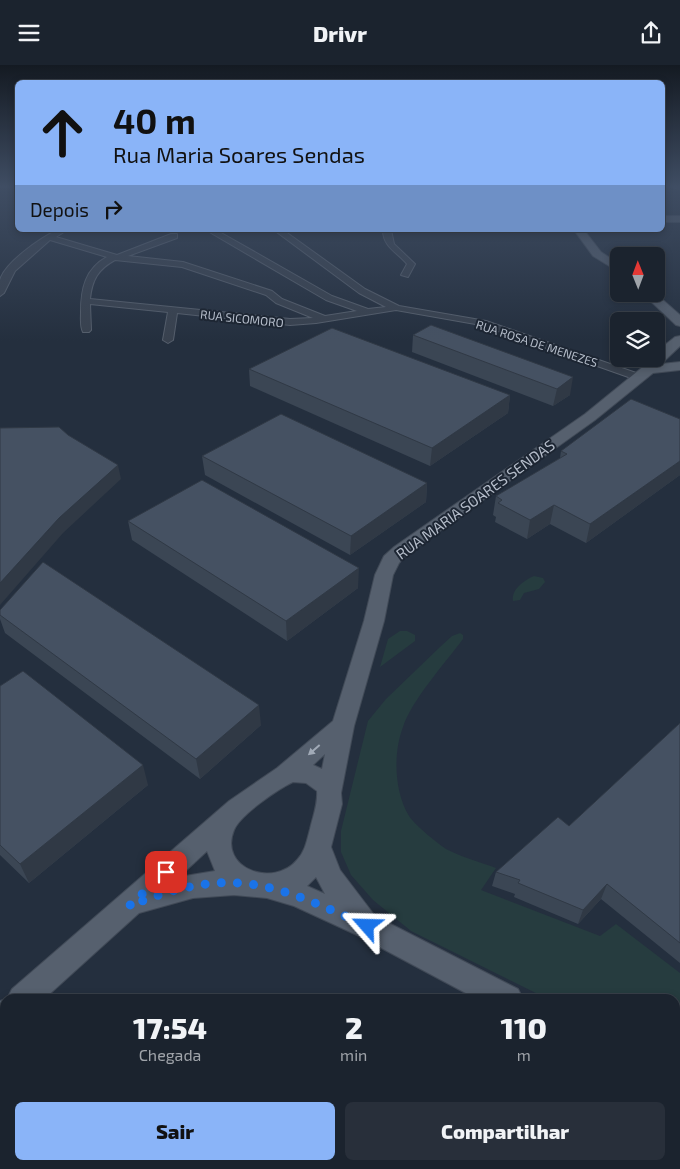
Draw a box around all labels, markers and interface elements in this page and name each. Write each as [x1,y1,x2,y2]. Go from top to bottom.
icon: menu [15,19,43,47]
icon: share [637,19,665,47]
text: Drivr [313,20,367,46]
text: 40 m [113,99,196,141]
icon: ahead [30,100,95,165]
text: Rua Maria Soares Sendas [113,141,365,167]
icon: right [99,195,127,223]
text: Depois [30,198,89,221]
north arrow [610,247,665,303]
map controls [610,247,665,367]
street label: RUA SICOMORO [200,307,284,329]
button: layers [610,312,665,367]
street label: RUA ROSA DE MENEZES [474,317,600,369]
street label: RUA MARIA SOARES SENDAS [392,435,558,563]
one-way arrow [308,744,321,755]
pin [145,851,187,893]
icon: arrive [152,858,180,886]
position arrow [340,899,392,951]
text: 17:54 [133,1009,207,1045]
text: 2 [345,1009,363,1045]
text: 110 [500,1009,547,1045]
text: Chegada [139,1045,201,1064]
text: min [340,1045,367,1064]
text: m [517,1045,531,1064]
button: Sair [15,1102,335,1160]
button: Compartilhar [345,1102,665,1160]

